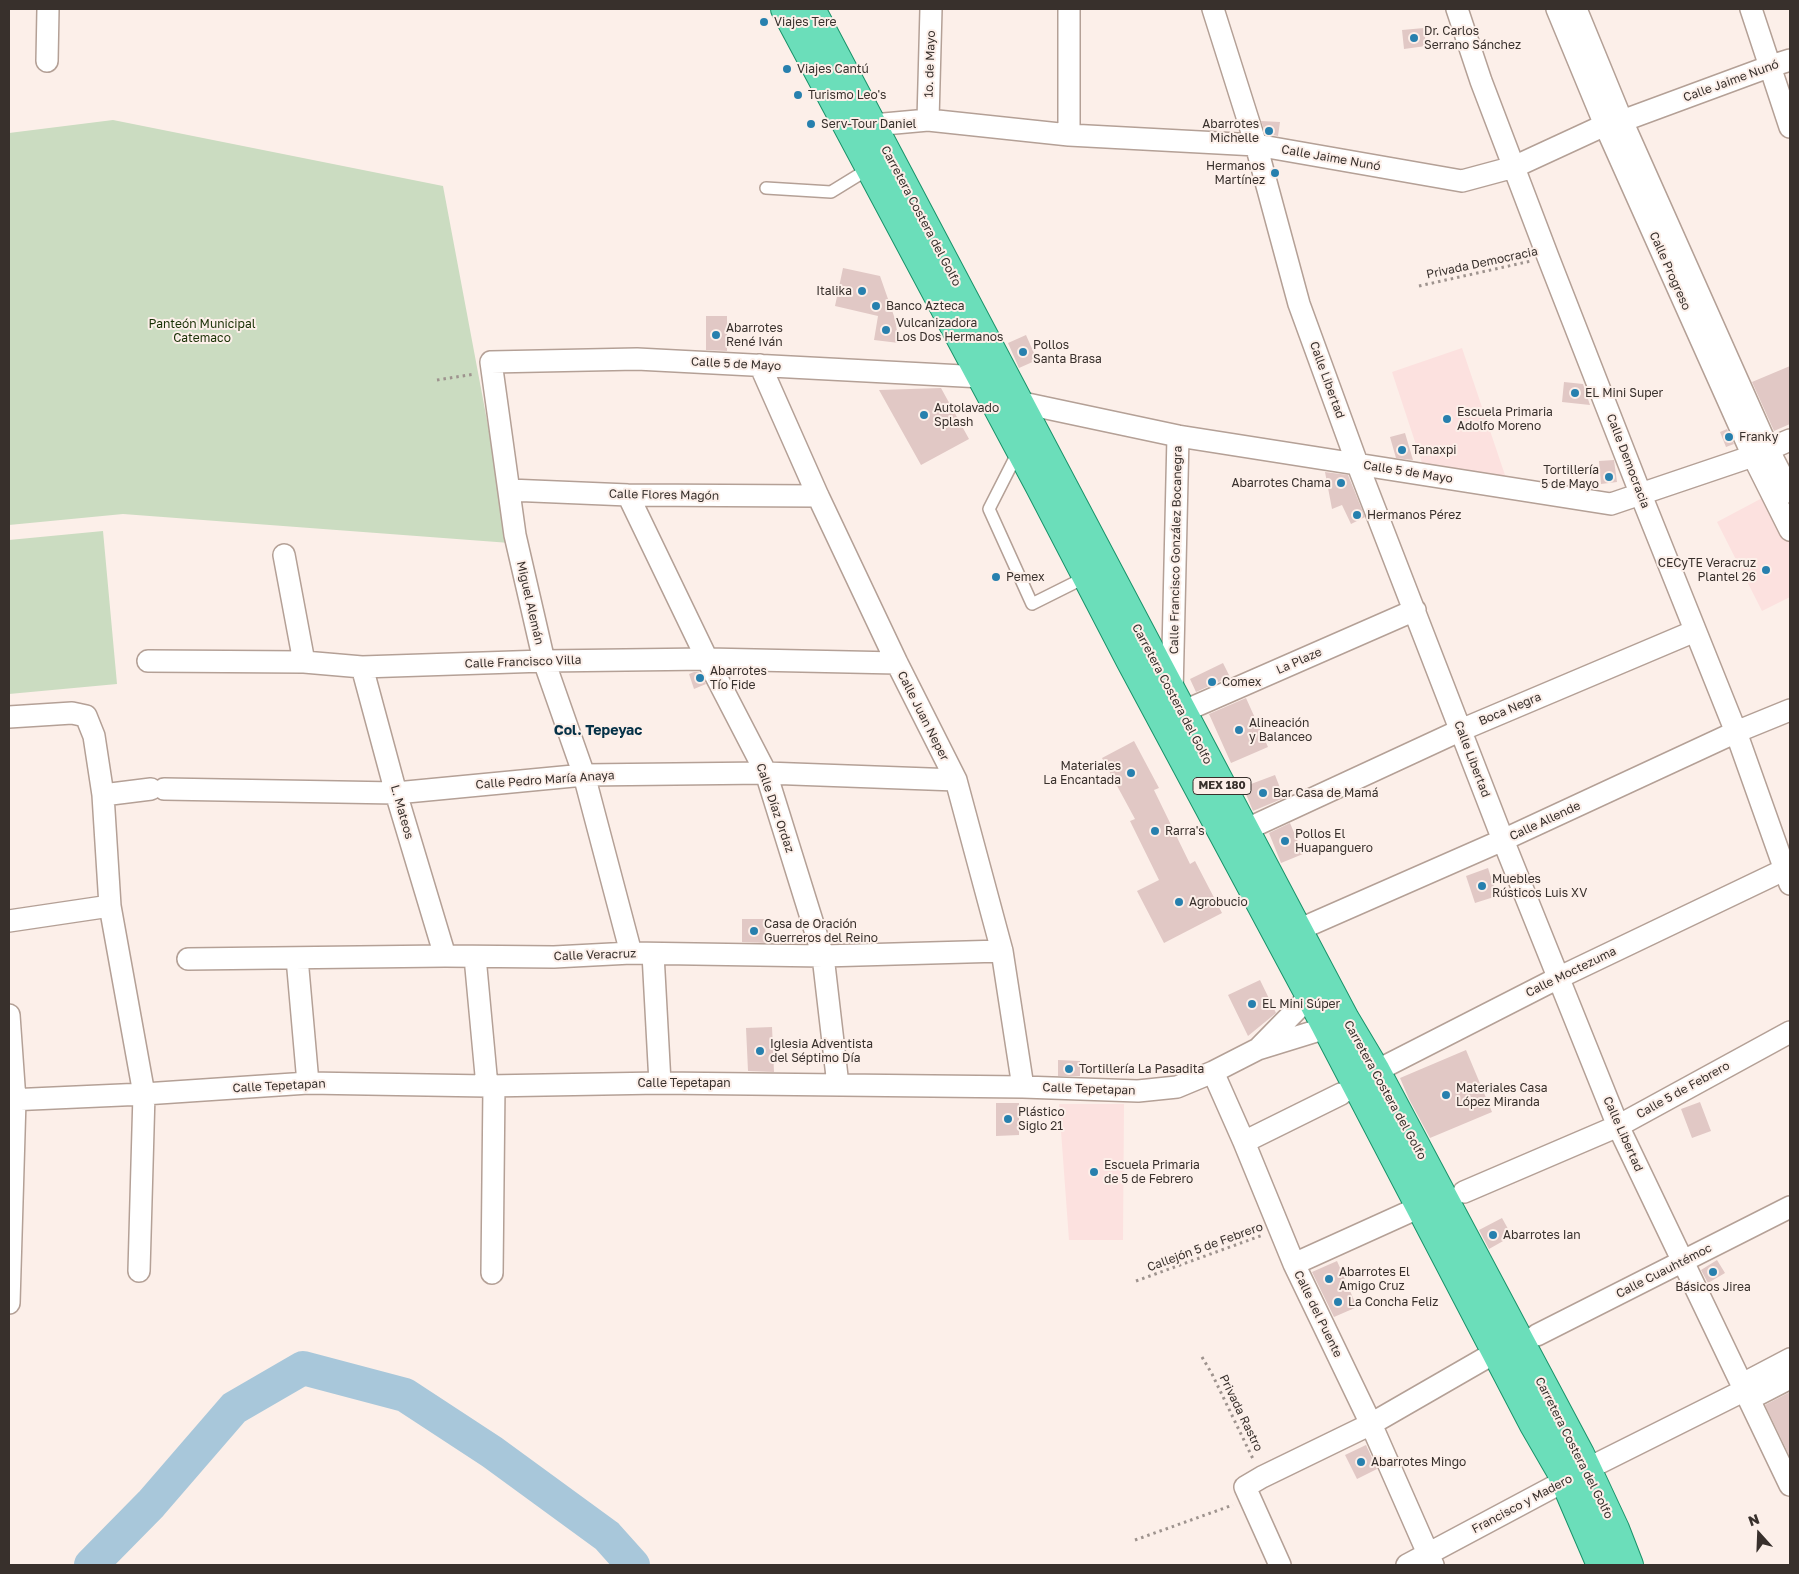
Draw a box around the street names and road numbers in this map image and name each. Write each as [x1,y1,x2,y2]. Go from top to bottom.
street label: 1o. de Mayo [922,30,938,98]
street label: Calle Jaime Nunó [1681,57,1781,105]
street label: Calle Jaime Nunó [1280,142,1382,174]
street label: Carretera Costera del Golfo [878,143,964,289]
street label: Calle Progreso [1646,229,1694,313]
street label: Privada Democracia [1425,244,1539,282]
street label: Calle Libertad [1306,340,1348,420]
street label: Calle 5 de Mayo [691,354,781,374]
street label: Calle Democracia [1603,412,1653,510]
street label: Calle Francisco González Bocanegra [1167,446,1185,654]
street label: Calle 5 de Mayo [1362,458,1454,486]
street label: Calle Flores Magón [609,487,719,503]
street label: Miguel Alemán [513,560,547,646]
street label: Carretera Costera del Golfo [1129,621,1215,767]
street label: La Plaze [1274,645,1324,677]
street label: Calle Francisco Villa [464,653,582,671]
street label: Calle Juan Neper [894,669,952,763]
street label: Boca Negra [1477,689,1543,729]
street label: Calle Libertad [1451,719,1493,799]
street label: Calle Díaz Ordaz [753,761,797,855]
street label: Calle Pedro María Anaya [475,768,615,792]
road number: MEX 180 [1193,778,1251,794]
street label: L. Mateos [387,783,417,841]
street label: Calle Allende [1507,798,1583,844]
street label: Calle Moctezuma [1523,944,1619,1000]
street label: Calle Veracruz [553,946,637,964]
street label: Carretera Costera del Golfo [1341,1018,1429,1162]
street label: Calle 5 de Febrero [1634,1058,1732,1122]
street label: Calle Tepetapan [232,1076,326,1096]
street label: Calle Tepetapan [637,1076,731,1090]
street label: Calle Tepetapan [1042,1080,1136,1098]
street label: Calle Libertad [1600,1094,1646,1174]
street label: Callejón 5 de Febrero [1145,1219,1265,1275]
street label: Calle Cuauhtémoc [1614,1241,1714,1301]
street label: Calle del Puente [1291,1268,1345,1360]
street label: Privada Rastro [1216,1372,1266,1454]
street label: Carretera Costera del Golfo [1532,1375,1616,1521]
street label: Francisco y Madero [1469,1471,1575,1537]

